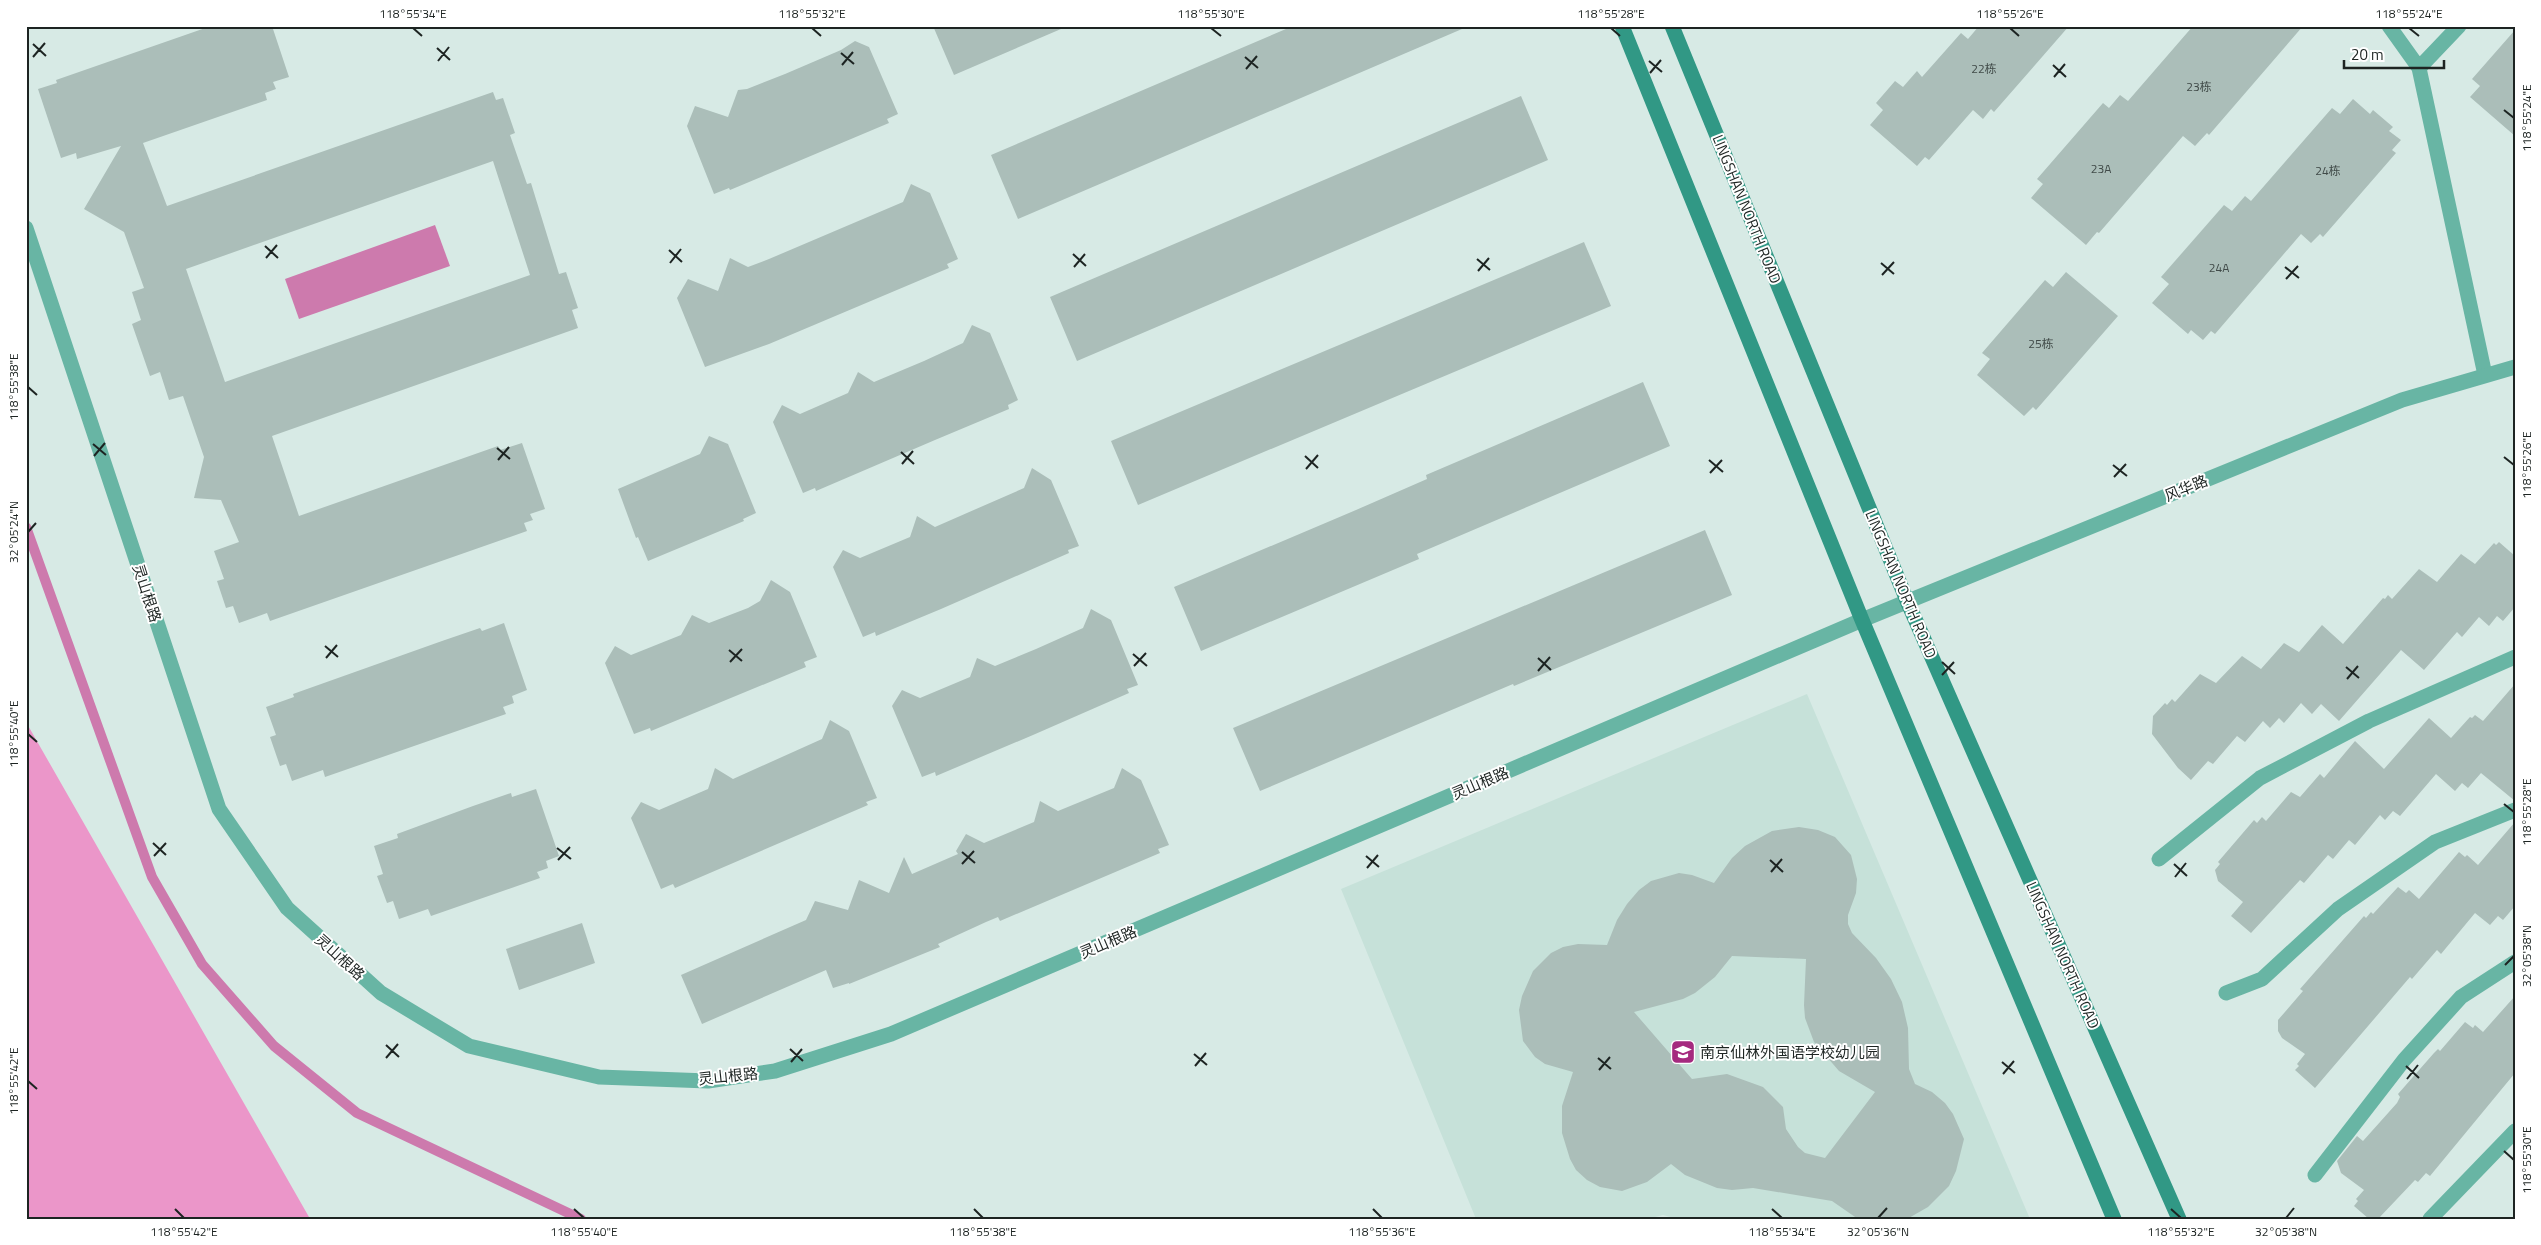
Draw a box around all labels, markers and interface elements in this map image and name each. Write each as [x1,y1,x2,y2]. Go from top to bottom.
text: 118°55'34"E [379,4,447,23]
text: 118°55'32"E [778,4,846,23]
text: 118°55'30"E [1177,4,1245,23]
text: 118°55'28"E [1577,4,1645,23]
text: 118°55'26"E [1976,4,2044,23]
text: 118°55'24"E [2375,4,2443,23]
scale bar [2344,38,2444,70]
text: 20 m [2351,43,2384,66]
house number: 22栋 [1971,59,1997,78]
house number: 23栋 [2186,77,2212,96]
text: 118°55'24"E [2517,84,2536,152]
street label: LINGSHAN NORTH ROAD [1707,131,1787,287]
house number: 23A [2091,159,2111,178]
house number: 24栋 [2315,161,2341,180]
house number: 24A [2209,258,2229,277]
house number: 25栋 [2028,334,2054,353]
text: 118°55'38"E [4,353,23,421]
text: 118°55'26"E [2517,431,2536,499]
street label: 风华路 [2161,469,2211,507]
text: 32°05'24"N [4,501,23,563]
street label: LINGSHAN NORTH ROAD [1859,506,1943,662]
street label: 灵山根路 [127,561,167,625]
text: 118°55'40"E [4,700,23,768]
street label: 灵山根路 [1448,761,1512,805]
text: 118°55'28"E [2517,778,2536,846]
street label: LINGSHAN NORTH ROAD [2020,878,2106,1032]
street label: 灵山根路 [1076,920,1140,964]
text: 32°05'38"N [2517,925,2536,987]
street label: 灵山根路 [310,928,370,986]
school or university icon: 南京仙林外国语学校幼儿园 [1670,1039,1696,1065]
place label: 南京仙林外国语学校幼儿园 [1700,1041,1880,1064]
text: 118°55'42"E [4,1047,23,1115]
street label: 灵山根路 [697,1061,759,1091]
text: 118°55'30"E [2517,1126,2536,1194]
text: 118°55'42"E [150,1222,218,1241]
text: 118°55'40"E [550,1222,618,1241]
text: 118°55'38"E [949,1222,1017,1241]
text: 118°55'36"E [1348,1222,1416,1241]
text: 118°55'34"E [1748,1222,1816,1241]
text: 32°05'36"N [1847,1222,1909,1241]
text: 118°55'32"E [2147,1222,2215,1241]
text: 32°05'38"N [2255,1222,2317,1241]

